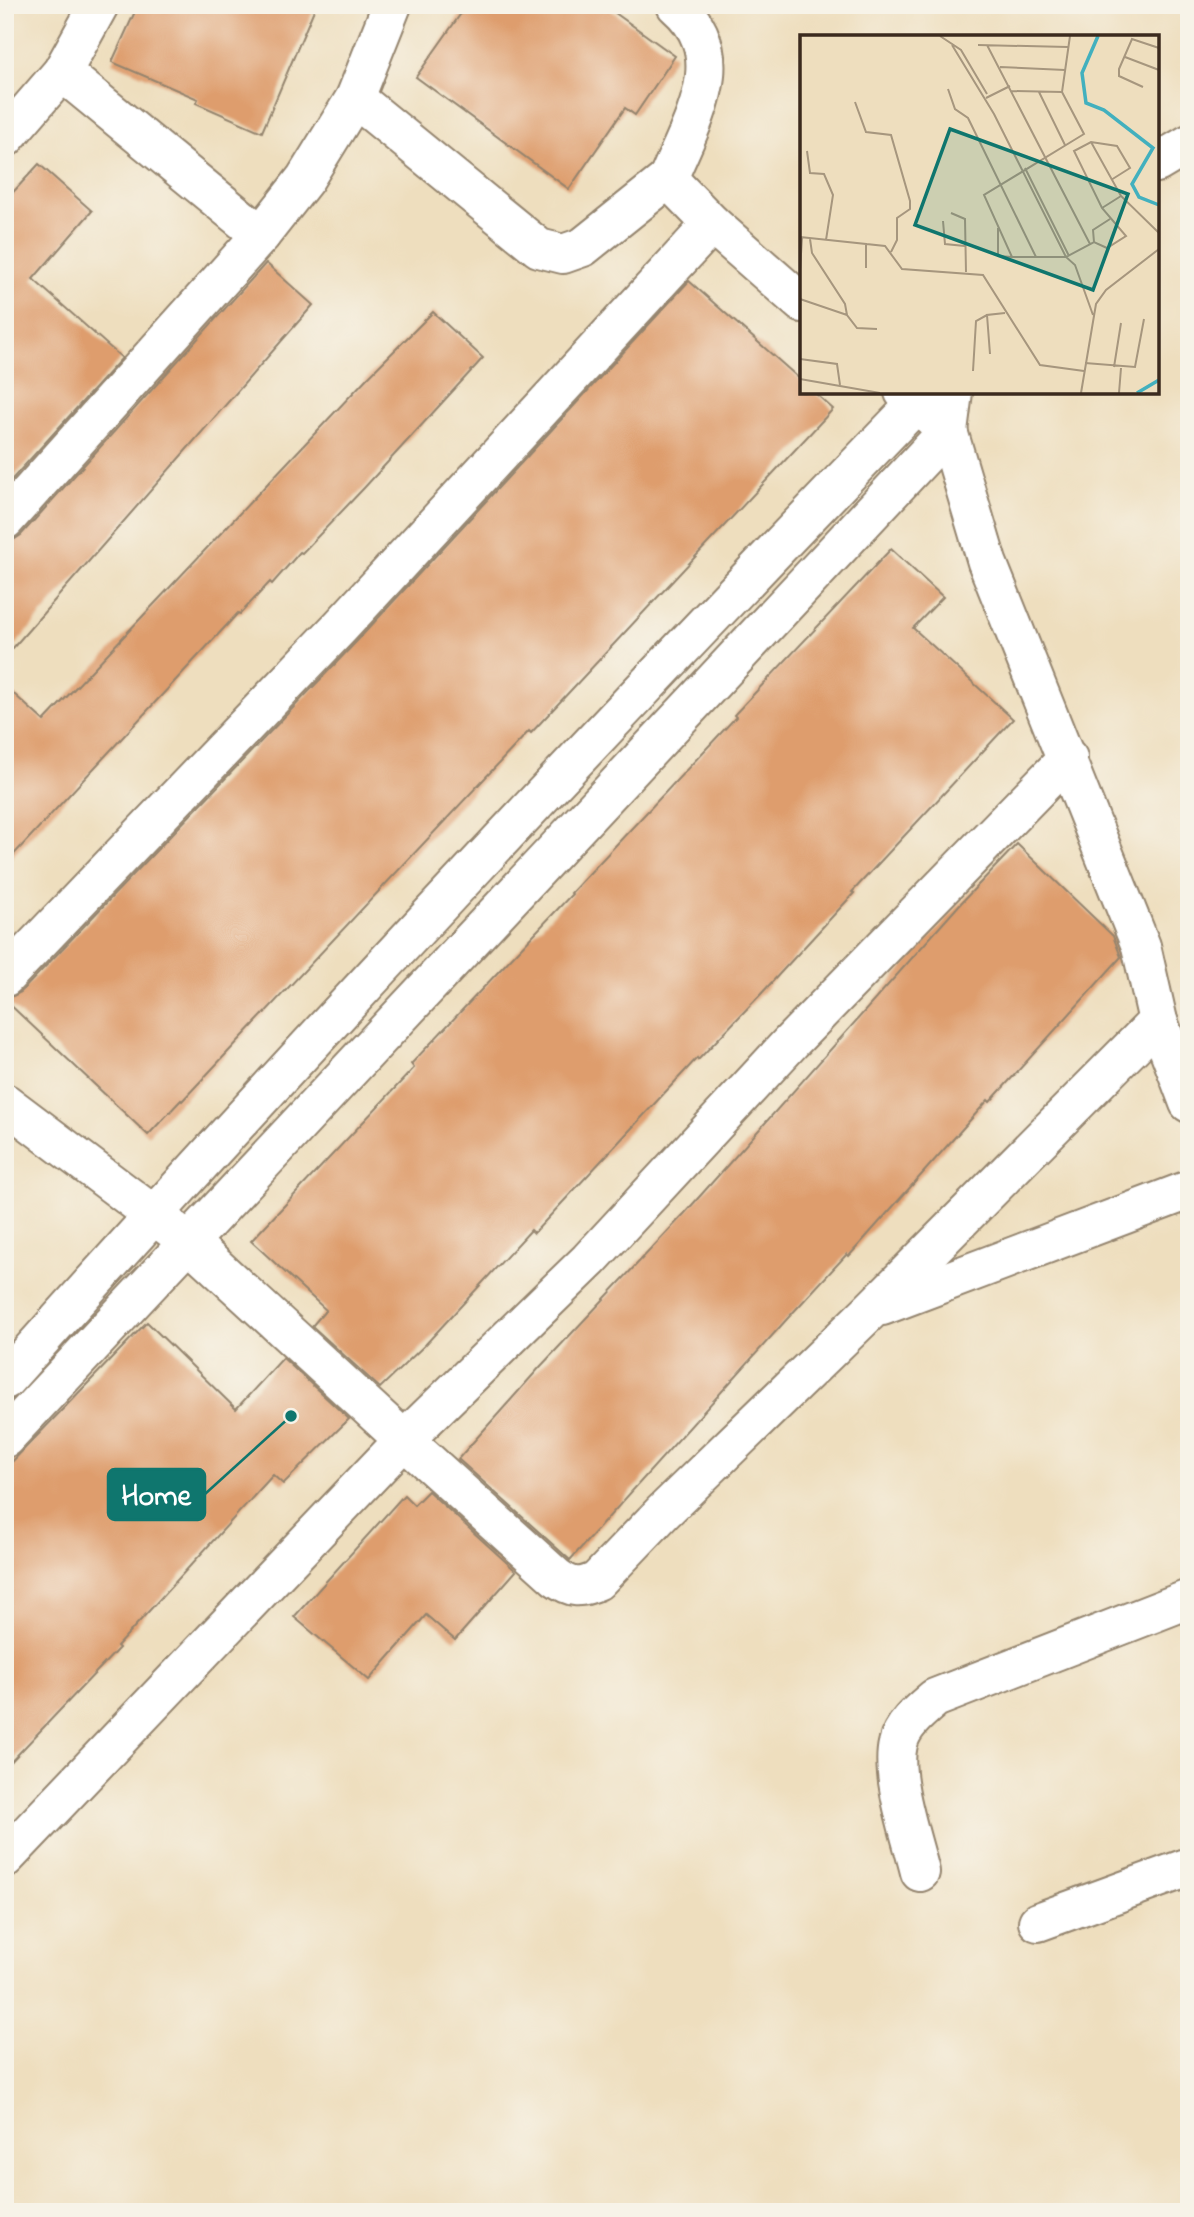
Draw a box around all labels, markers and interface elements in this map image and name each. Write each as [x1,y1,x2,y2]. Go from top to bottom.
inset map [800,35,1159,394]
callout: Home [108,1469,205,1520]
text: Home [121,1476,192,1520]

